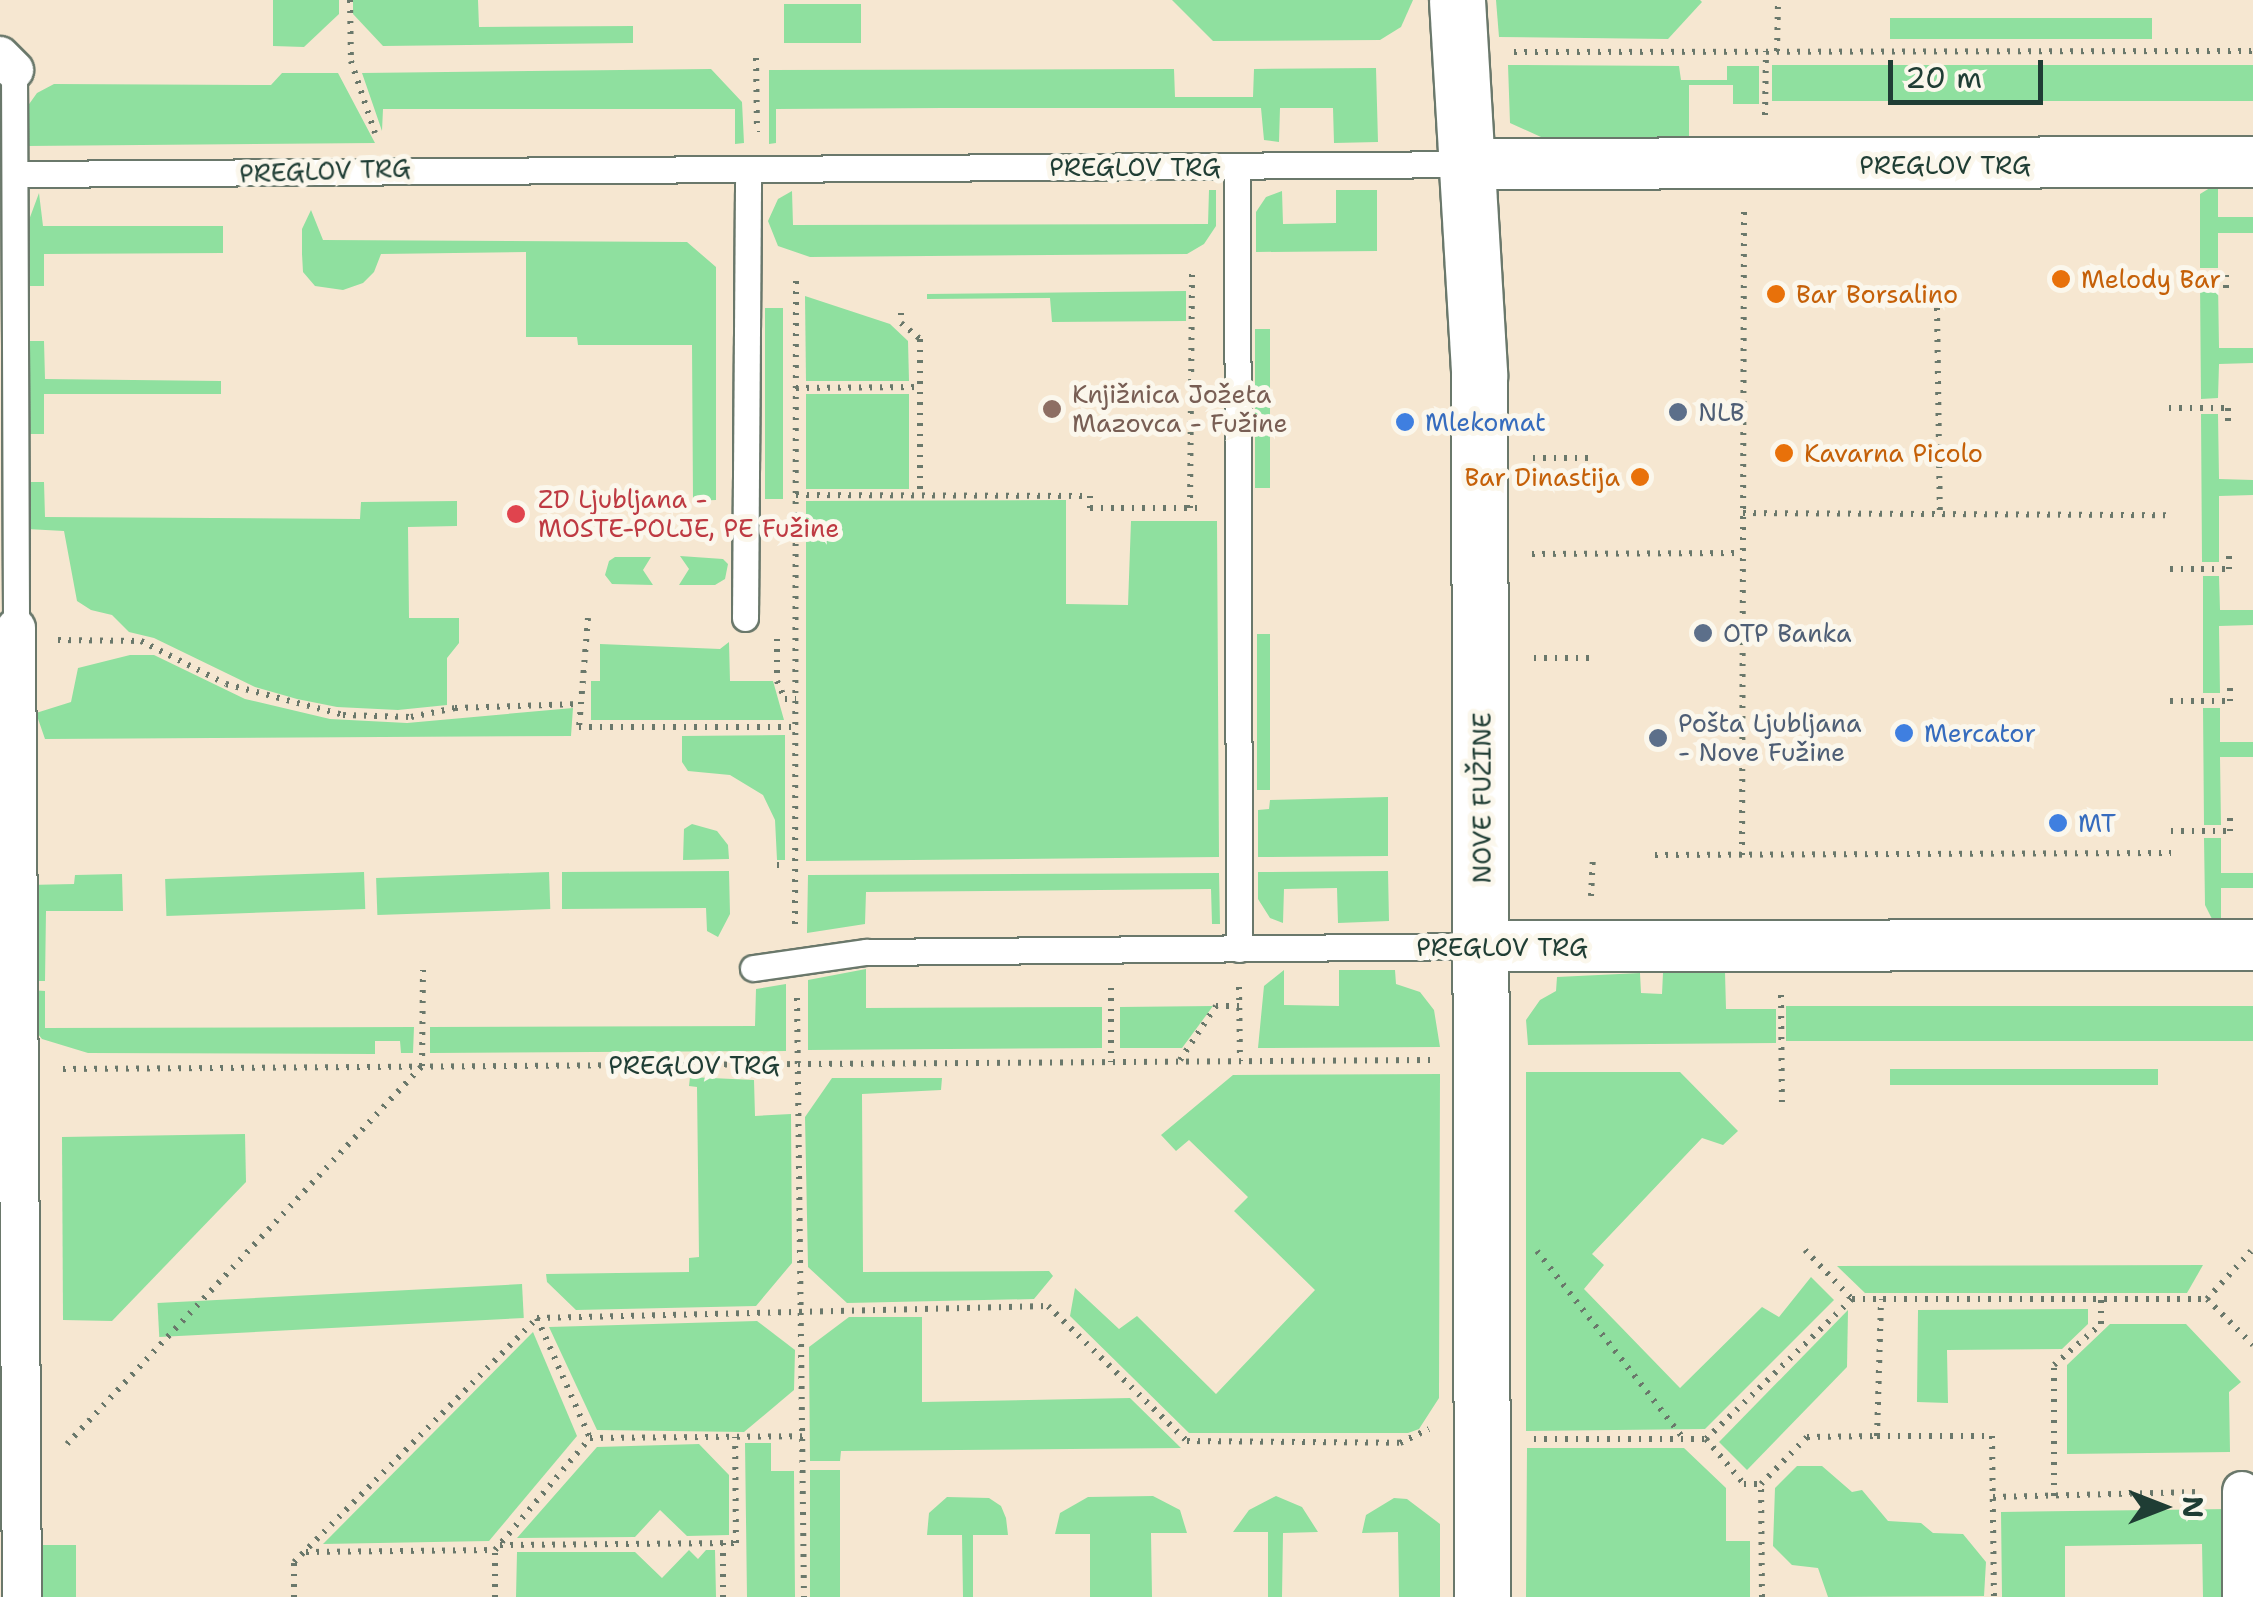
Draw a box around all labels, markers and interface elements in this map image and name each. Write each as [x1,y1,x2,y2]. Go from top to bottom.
scale bar [1893,40,2048,102]
text: 20 m [1905,57,1982,98]
street label: PREGLOV TRG [1859,150,2031,180]
street label: PREGLOV TRG [1049,152,1221,182]
street label: PREGLOV TRG [239,153,411,189]
place label: Melody Bar [2081,264,2221,294]
marker: Melody Bar [2050,268,2072,290]
place label: Bar Borsalino [1796,279,1958,309]
marker: Bar Borsalino [1765,283,1787,305]
place label: Knjižnica Jožeta Mazovca - Fužine [1072,380,1288,439]
place label: NLB [1698,397,1745,427]
marker: Knjižnica Jožeta Mazovca - Fužine [1041,398,1063,420]
marker: NLB [1667,401,1689,423]
place label: Mlekomat [1425,407,1546,437]
marker: Mlekomat [1394,411,1416,433]
place label: Kavarna Picolo [1804,438,1983,468]
marker: Kavarna Picolo [1773,442,1795,464]
place label: Bar Dinastija [1465,462,1620,492]
marker: Bar Dinastija [1629,466,1651,488]
place label: ZD Ljubljana - MOSTE-POLJE, PE Fužine [538,485,839,544]
marker: ZD Ljubljana - MOSTE-POLJE, PE Fužine [503,501,529,527]
place label: OTP Banka [1723,618,1852,648]
marker: OTP Banka [1692,622,1714,644]
place label: Pošta Ljubljana - Nove Fužine [1678,709,1862,768]
street label: NOVE FUŽINE [1467,712,1497,884]
place label: Mercator [1924,718,2036,748]
marker: Mercator [1893,722,1915,744]
marker: Pošta Ljubljana - Nove Fužine [1647,727,1669,749]
place label: MT [2078,808,2116,838]
marker: MT [2047,812,2069,834]
street label: PREGLOV TRG [1416,932,1588,962]
street label: PREGLOV TRG [608,1050,780,1080]
north arrow [2113,1457,2213,1557]
text: N [2174,1496,2212,1518]

